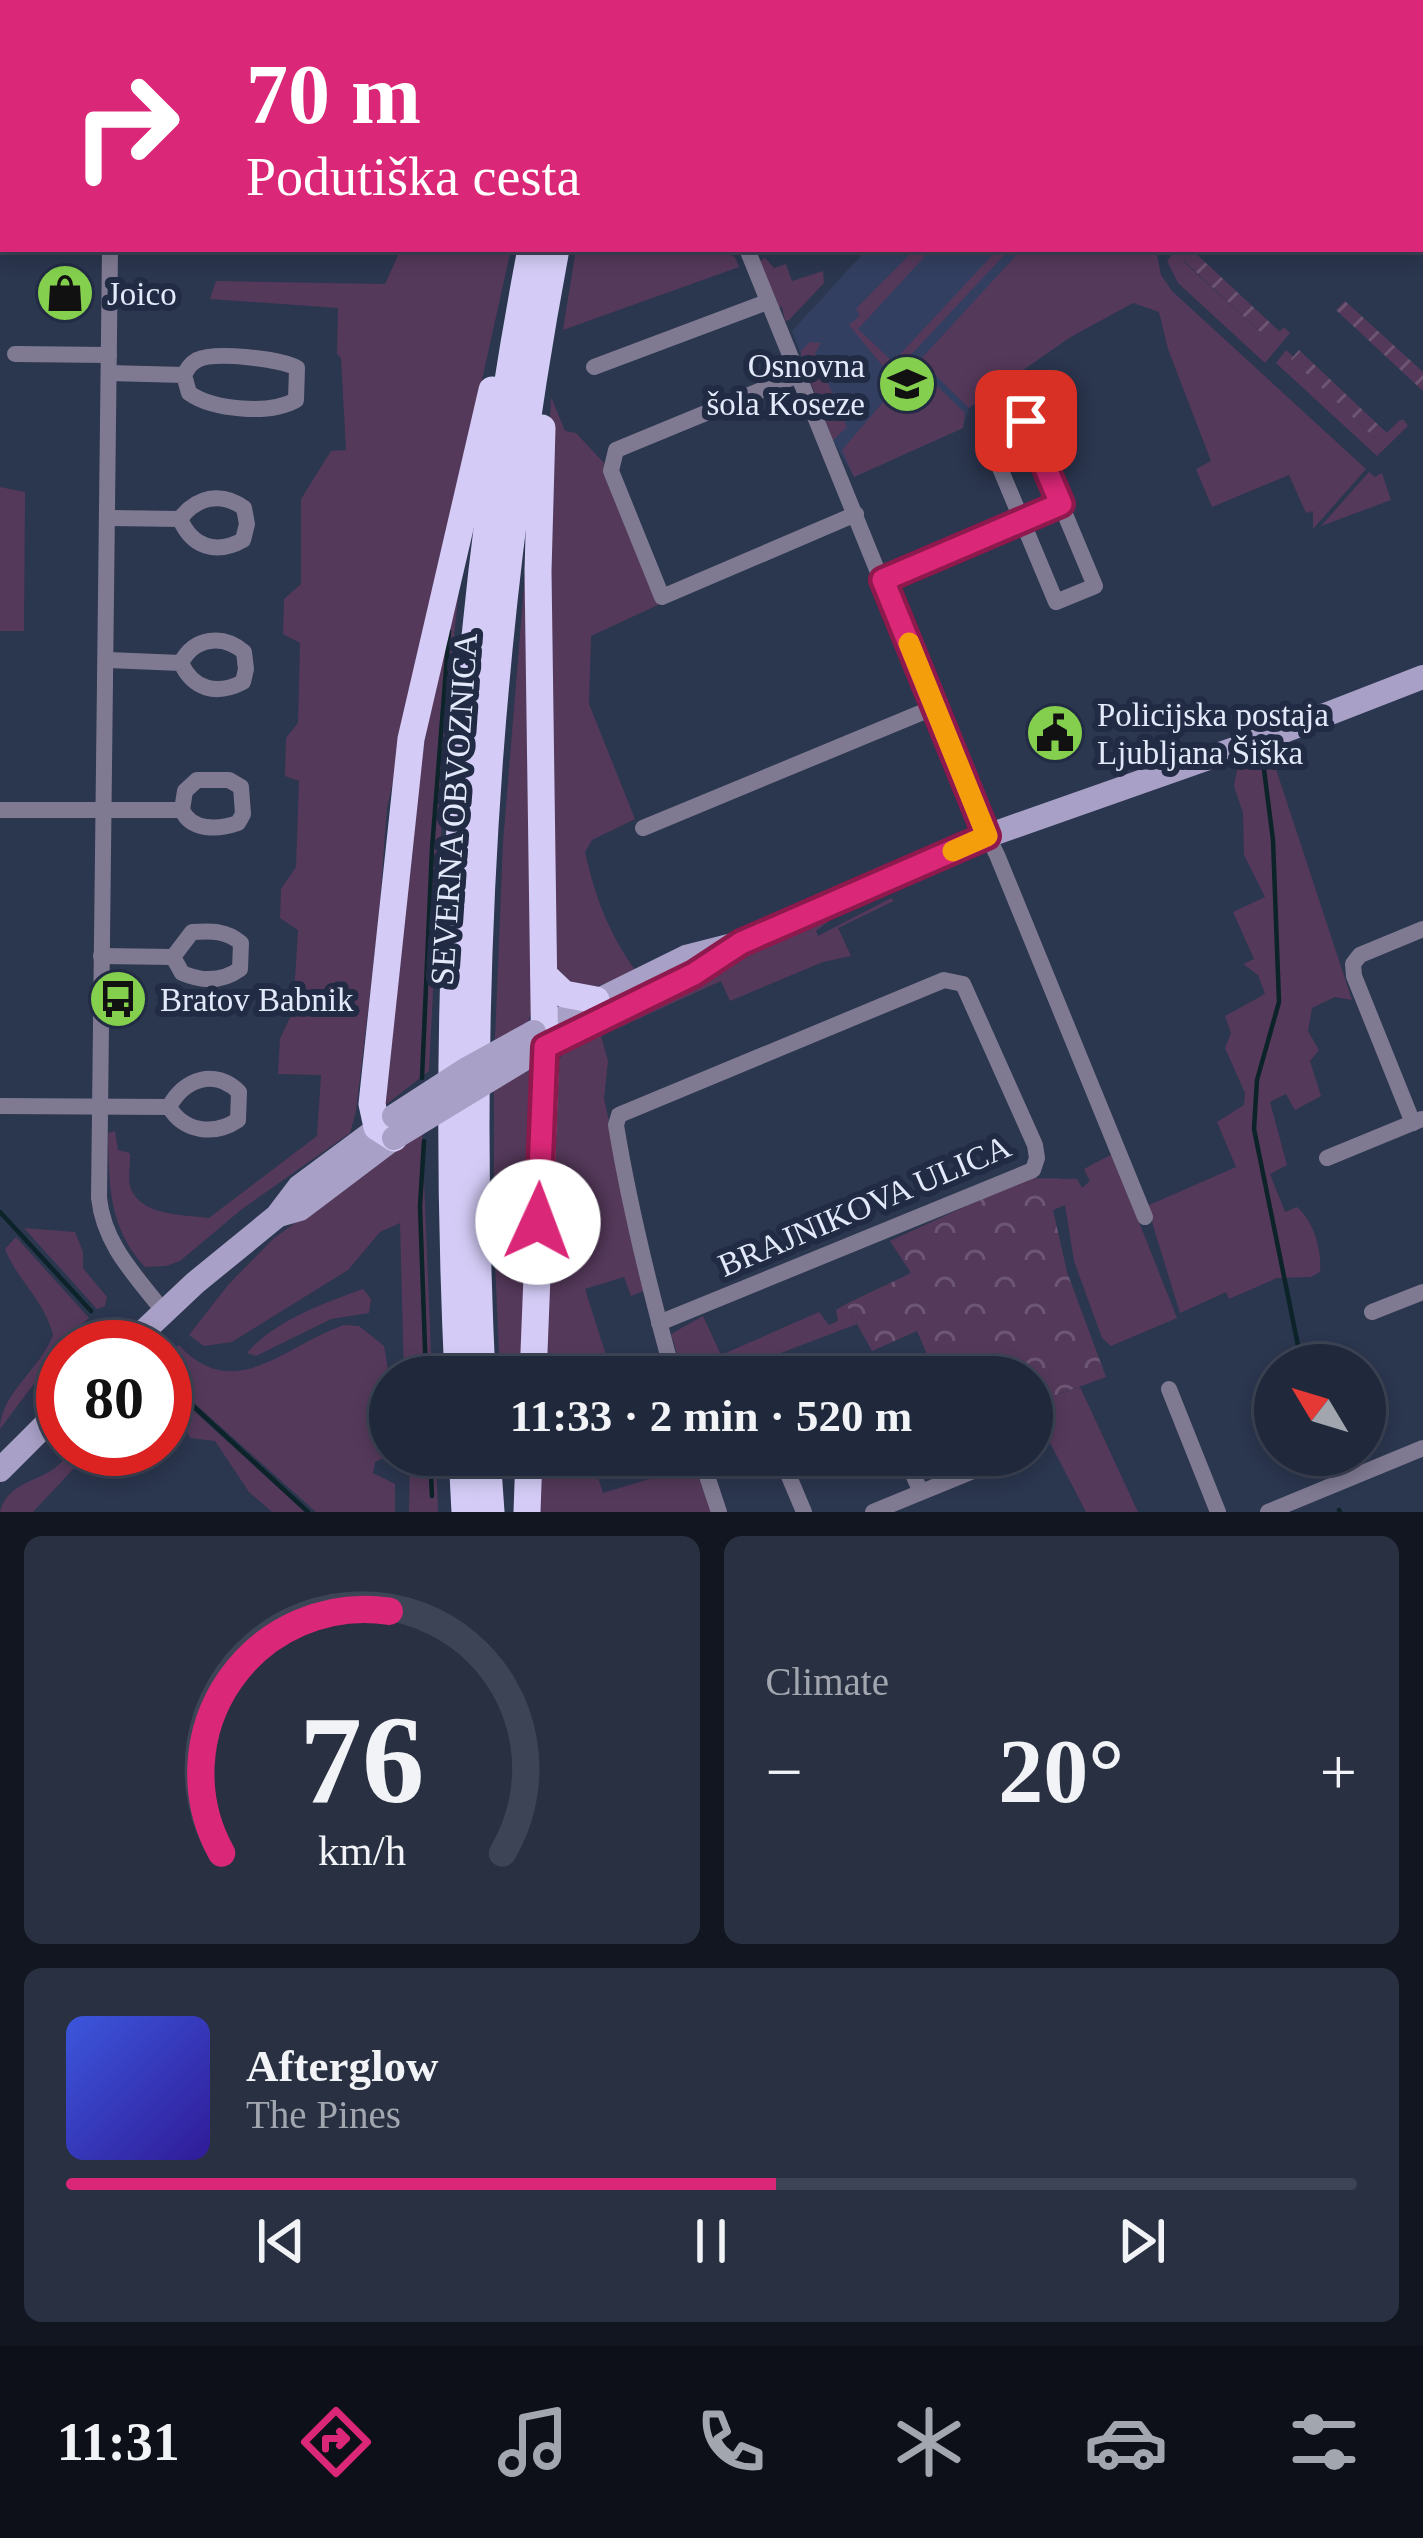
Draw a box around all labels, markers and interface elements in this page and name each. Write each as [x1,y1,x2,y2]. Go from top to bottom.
icon: right [48,48,204,204]
text: 70 m [246,48,421,141]
text: Podutiška cesta [246,147,580,207]
shop icon: Joico [34,262,96,324]
place label: Joico [107,276,177,312]
place label: Osnovna šola Koseze [706,348,865,422]
school or university icon: Osnovna šola Koseze [876,353,938,415]
pin [975,370,1077,472]
icon: arrive [993,388,1059,454]
street label: SEVERNA OBVOZNICA [424,632,484,986]
place label: Policijska postaja Ljubljana Šiška [1097,697,1329,771]
public building icon: Policijska postaja Ljubljana Šiška [1024,702,1086,764]
bus stop icon: Bratov Babnik [87,968,149,1030]
place label: Bratov Babnik [160,982,354,1018]
street label: BRAJNIKOVA ULICA [713,1128,1016,1284]
position arrow [475,1159,601,1285]
speed limit sign: 80 [36,1320,192,1476]
north arrow [1254,1344,1386,1476]
map controls [1254,1344,1386,1476]
text: 11:33 · 2 min · 520 m [510,1391,912,1441]
text: Climate [766,1660,889,1703]
text: 76 [299,1691,424,1829]
text: 20° [998,1722,1124,1821]
text: − [766,1735,803,1808]
text: + [1320,1735,1357,1808]
text: km/h [318,1827,406,1874]
text: Afterglow [246,2041,438,2091]
text: The Pines [246,2093,401,2136]
icon: previous [248,2208,314,2274]
icon: pause [678,2208,744,2274]
icon: next [1109,2208,1175,2274]
icon: directions [294,2400,378,2484]
icon: music [491,2400,575,2484]
icon: phone [689,2400,773,2484]
icon: climate [887,2400,971,2484]
icon: car [1084,2400,1168,2484]
icon: filters [1282,2400,1366,2484]
text: 11:31 [57,2412,180,2472]

